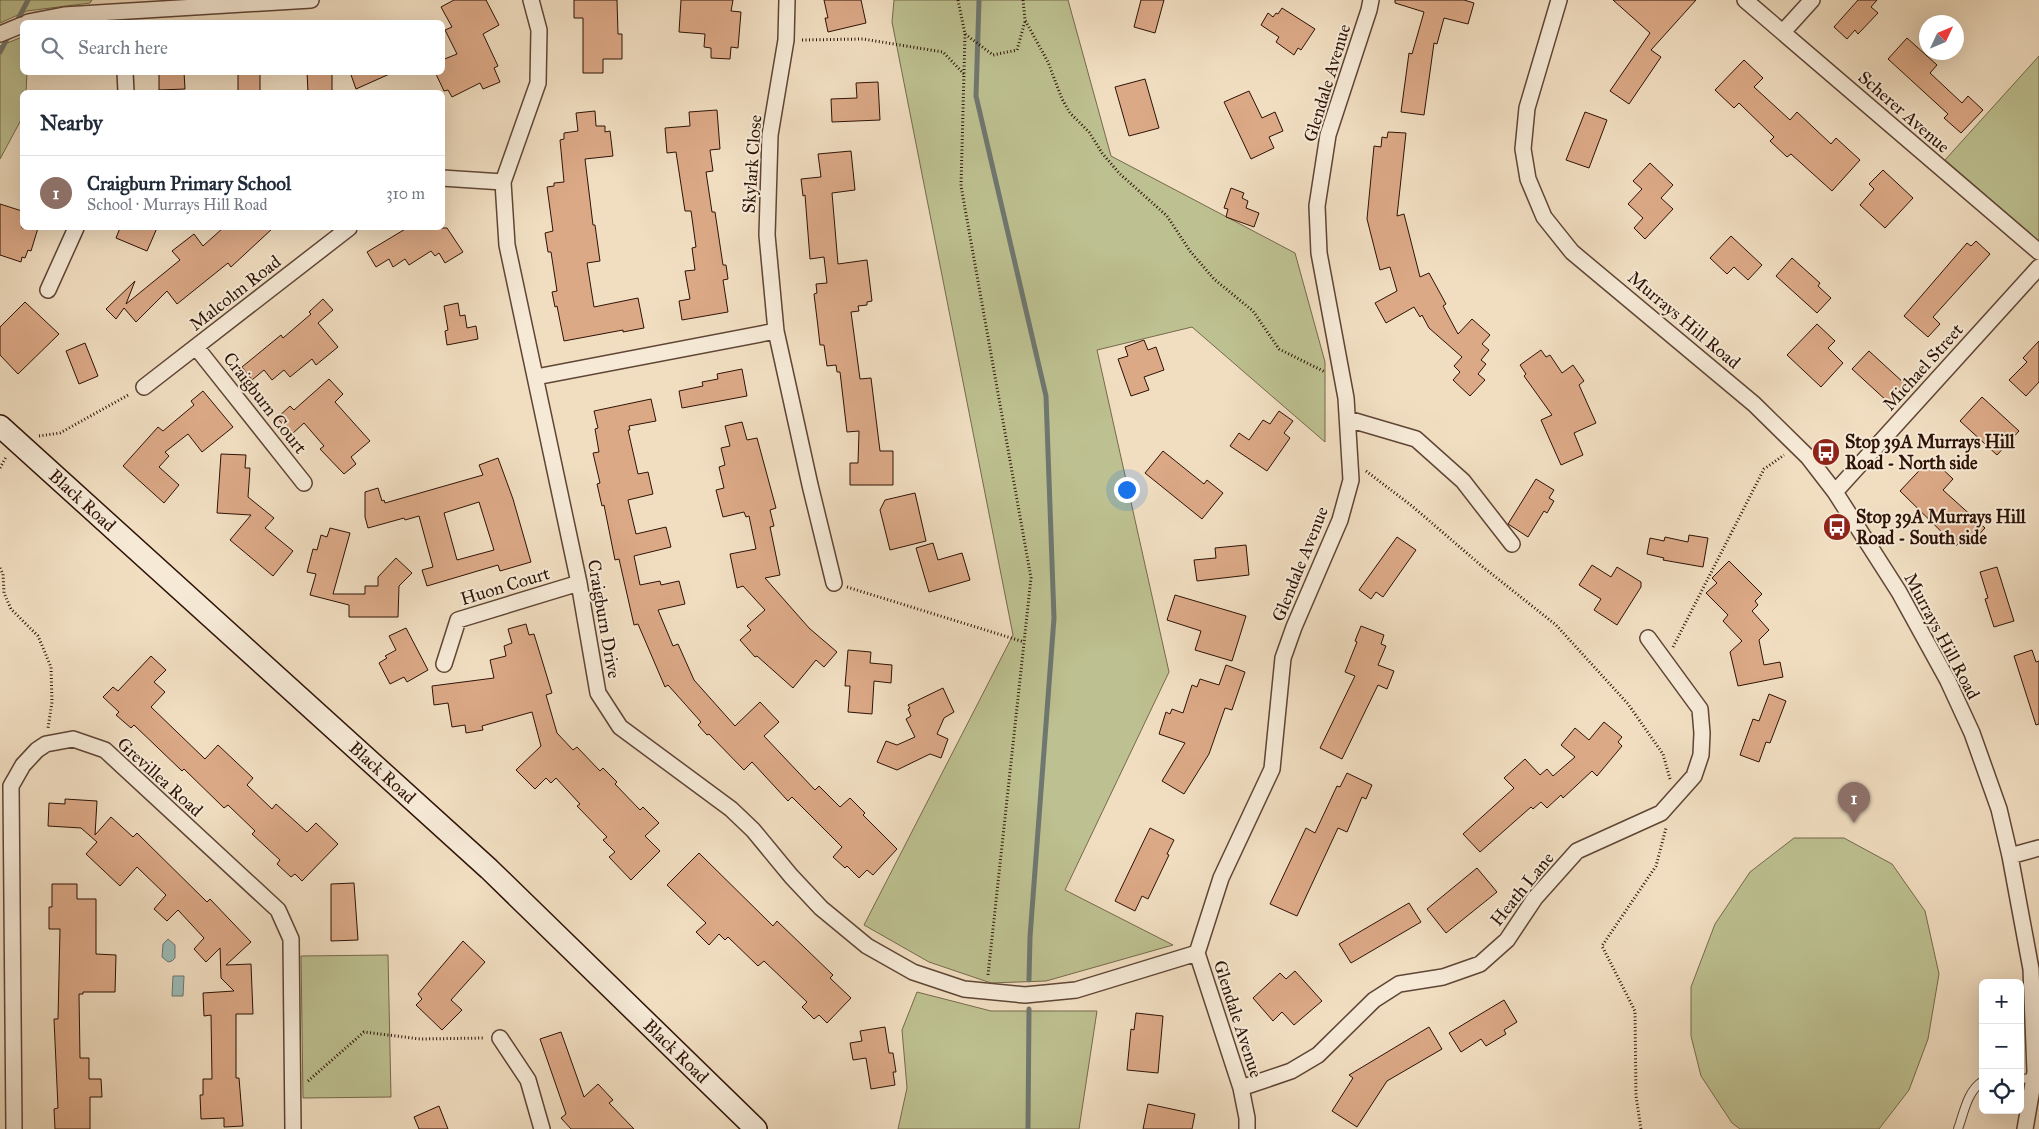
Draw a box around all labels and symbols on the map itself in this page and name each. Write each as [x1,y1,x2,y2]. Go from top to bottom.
north arrow [1919,15,1964,60]
street label: Glendale Avenue [1299,21,1355,145]
street label: Scherer Avenue [1854,66,1954,158]
street label: Skylark Close [738,114,766,214]
street label: Malcolm Road [185,250,285,336]
street label: Murrays Hill Road [1623,267,1745,373]
street label: Michael Street [1878,318,1968,415]
street label: Craigburn Court [218,348,312,459]
place label: Stop 39A Murrays Hill Road - North side [1845,431,2016,474]
bus stop icon: Stop 39A Murrays Hill Road - North side [1811,437,1841,467]
street label: Black Road [44,465,120,536]
your location [1114,477,1140,503]
street label: Glendale Avenue [1267,503,1333,625]
place label: Stop 39A Murrays Hill Road - South side [1856,506,2027,549]
bus stop icon: Stop 39A Murrays Hill Road - South side [1822,512,1852,542]
street label: Craigburn Drive [582,558,625,680]
street label: Huon Court [458,562,553,610]
street label: Murrays Hill Road [1899,569,1985,703]
street label: Grevillea Road [113,733,207,821]
street label: Black Road [344,737,420,808]
pin: 1 [1838,782,1870,823]
street label: Heath Lane [1485,848,1559,930]
street label: Glendale Avenue [1209,958,1267,1080]
street label: Black Road [639,1015,713,1088]

